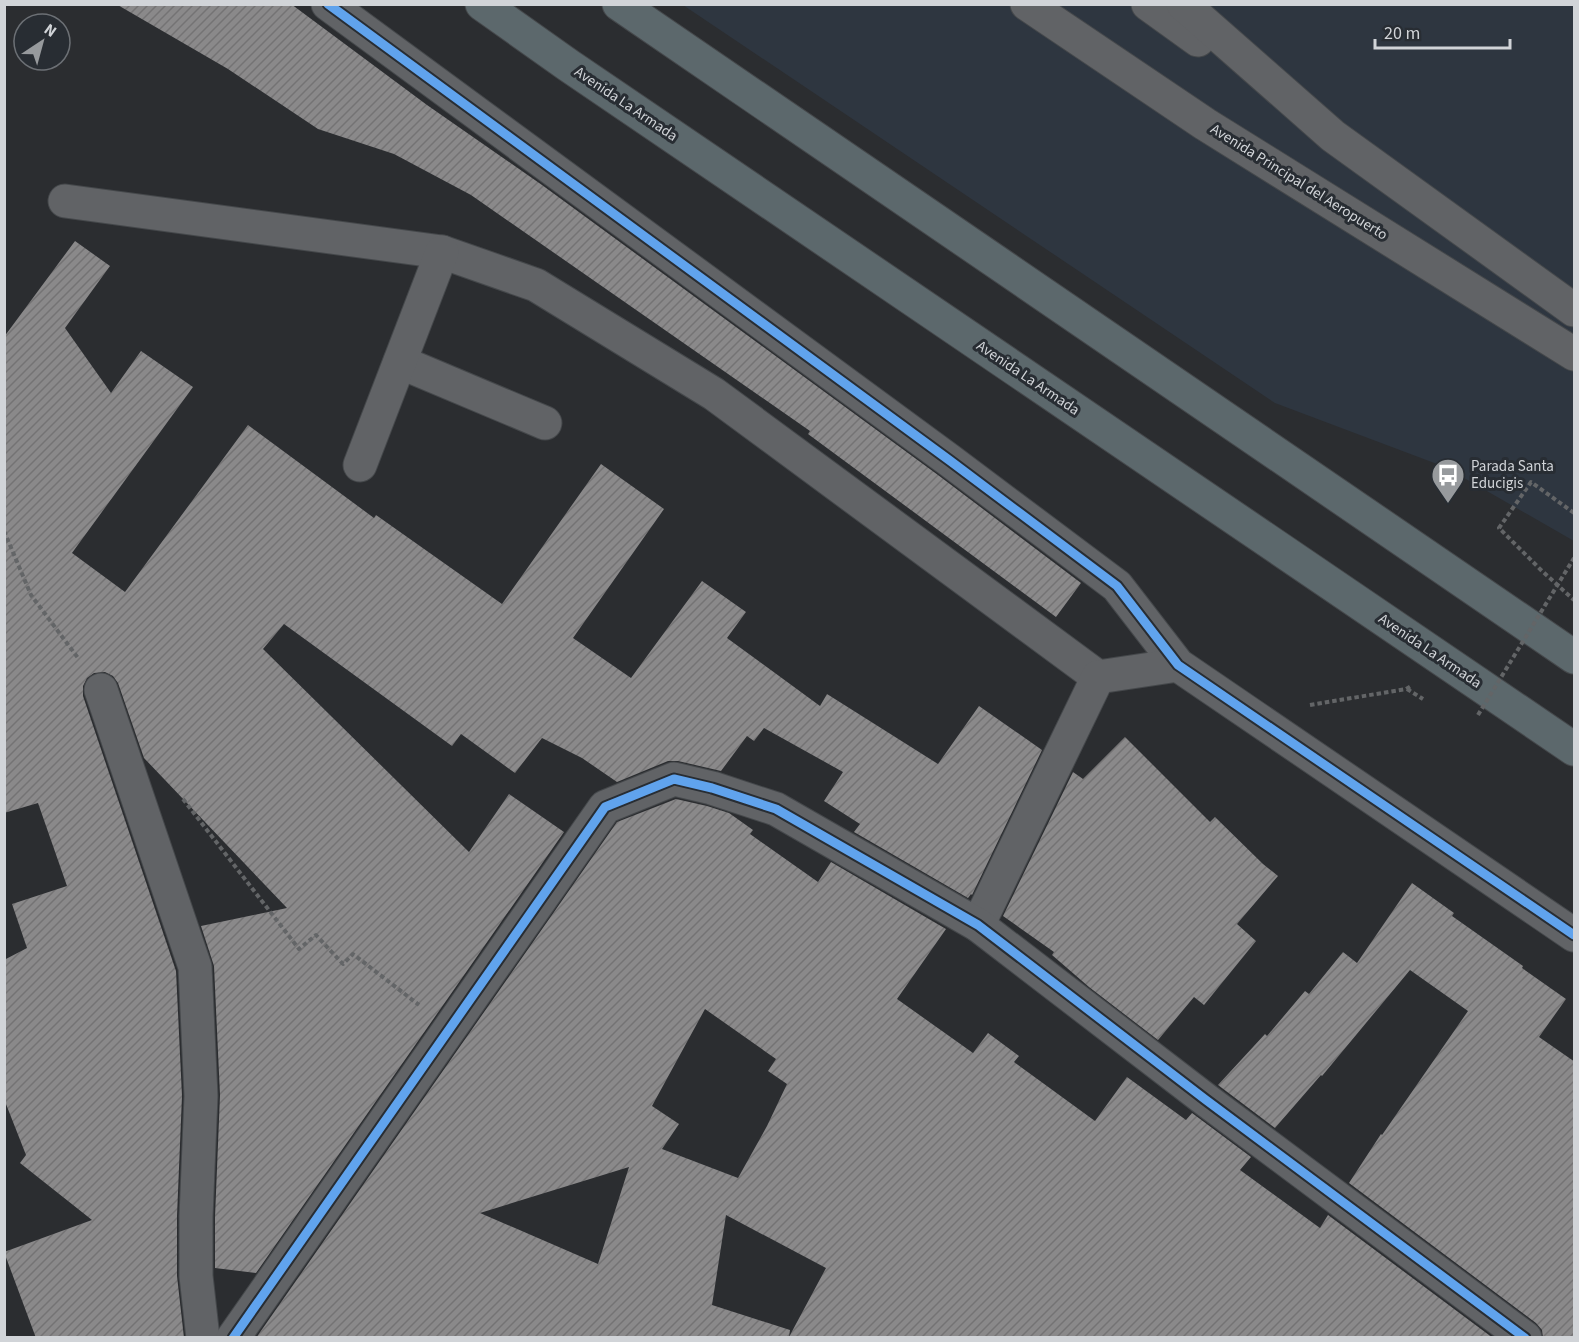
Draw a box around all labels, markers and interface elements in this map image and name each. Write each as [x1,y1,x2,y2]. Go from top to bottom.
north arrow [12,12,72,72]
scale bar [1375,12,1510,50]
text: N [39,19,61,43]
text: 20 m [1384,21,1420,46]
street label: Avenida La Armada [570,62,682,146]
street label: Avenida Principal del Aeropuerto [1206,119,1392,245]
street label: Avenida La Armada [972,336,1084,420]
place label: Parada Santa Educigis [1471,456,1554,494]
bus stop icon: Parada Santa Educigis [1430,457,1466,504]
street label: Avenida La Armada [1374,609,1486,693]

